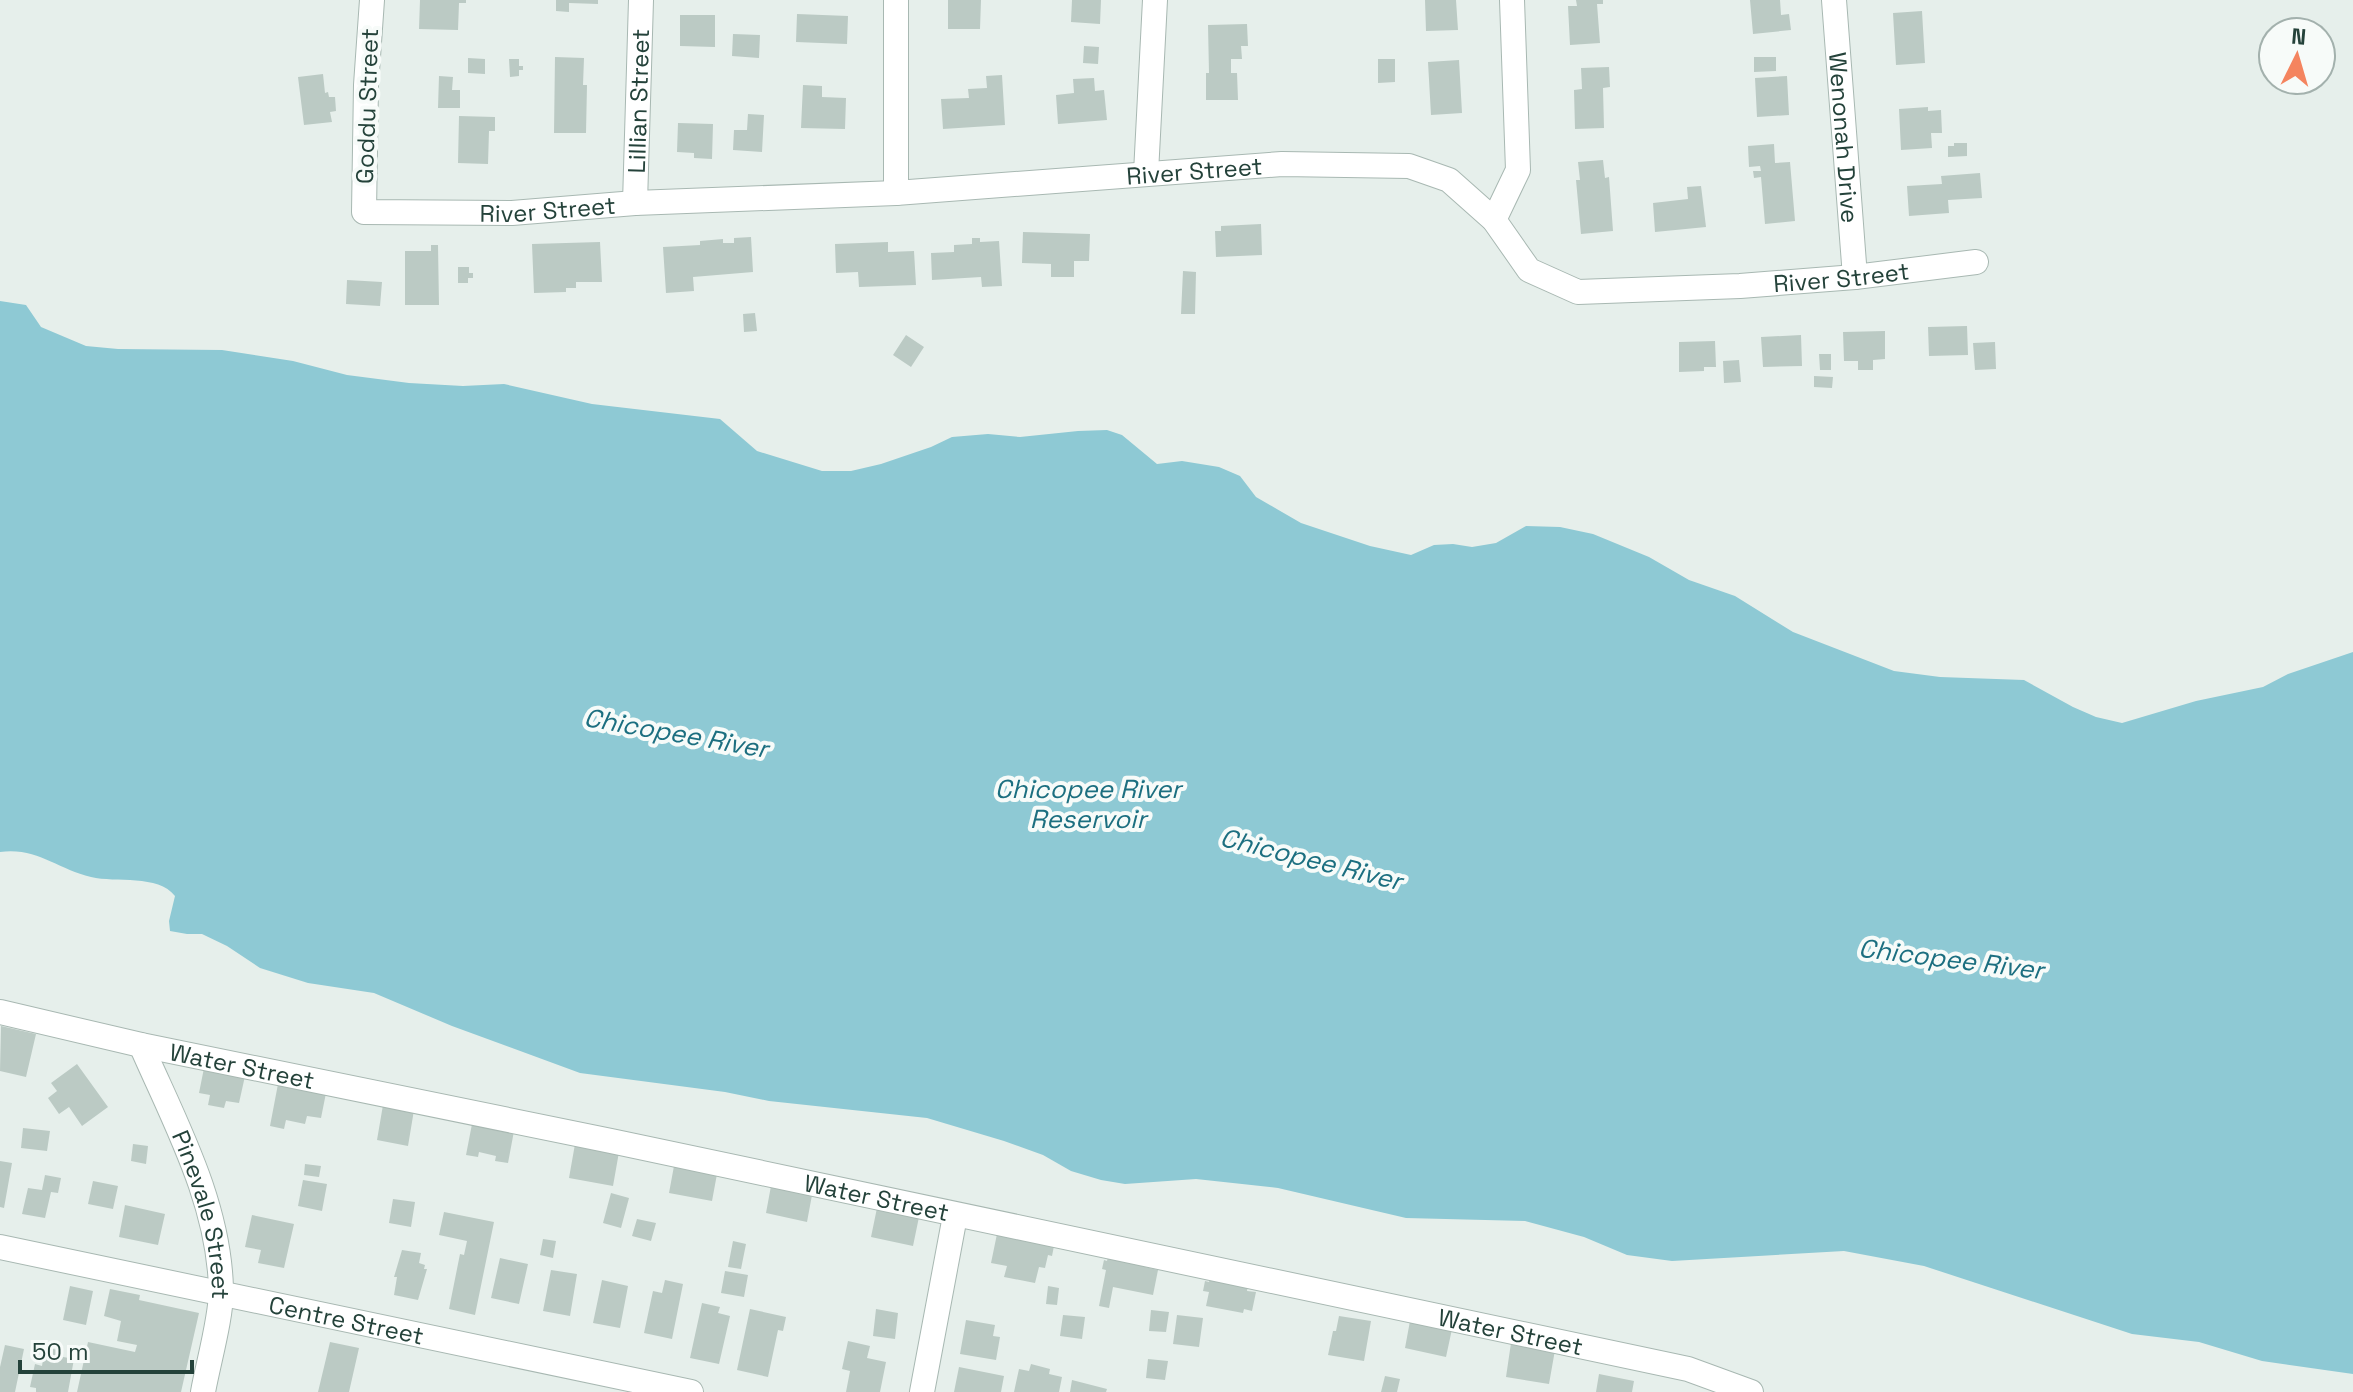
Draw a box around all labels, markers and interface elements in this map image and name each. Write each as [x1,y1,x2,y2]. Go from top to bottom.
north arrow [2257,16,2337,96]
text: N [2290,21,2307,51]
street label: Goddu Street [349,28,385,184]
street label: Lillian Street [620,28,656,174]
street label: Wenonah Drive [1822,51,1866,224]
street label: River Street [1125,150,1263,191]
street label: River Street [479,189,617,229]
street label: River Street [1772,255,1911,299]
water label: Chicopee River [581,700,774,766]
water label: Chicopee River Reservoir [995,772,1184,836]
water label: Chicopee River [1217,820,1409,899]
water label: Chicopee River [1856,931,2049,988]
street label: Water Street [167,1036,317,1096]
street label: Pinevale Street [166,1125,237,1300]
street label: Water Street [801,1167,952,1228]
street label: Centre Street [266,1288,427,1351]
street label: Water Street [1435,1301,1586,1362]
scale bar [20,1324,192,1374]
text: 50 m [32,1336,89,1367]

